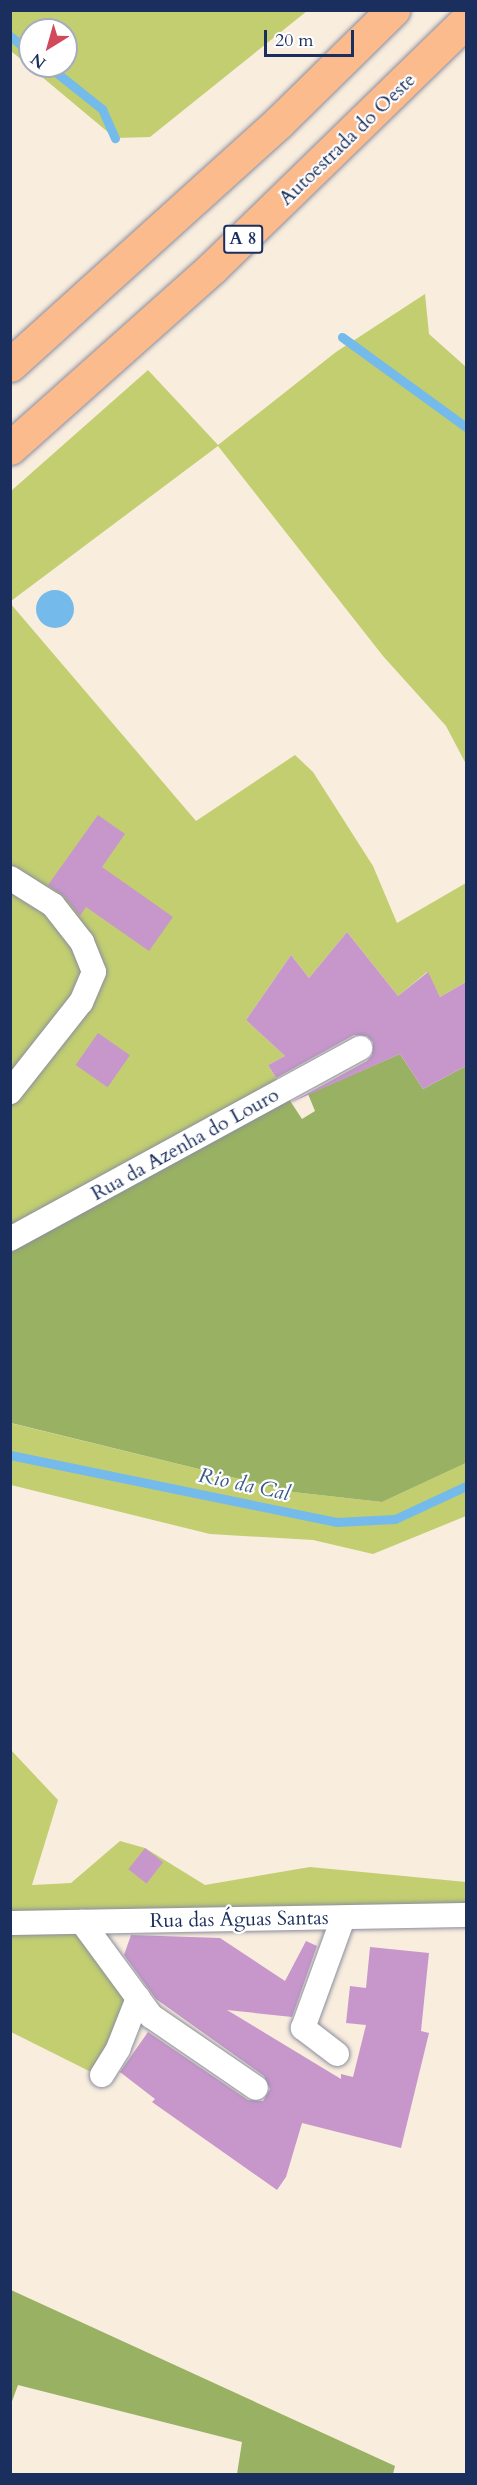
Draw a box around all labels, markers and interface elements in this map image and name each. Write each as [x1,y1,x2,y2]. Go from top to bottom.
north arrow [18,18,78,78]
scale bar [267,18,357,56]
text: 20 m [275,28,314,53]
text: N [26,48,51,74]
street label: Autoestrada do Oeste [274,68,420,210]
road number: A 8 [222,224,264,254]
street label: Rua da Azenha do Louro [87,1082,283,1206]
water label: Rio da Cal [196,1463,292,1507]
street label: Rua das Águas Santas [149,1905,329,1933]

